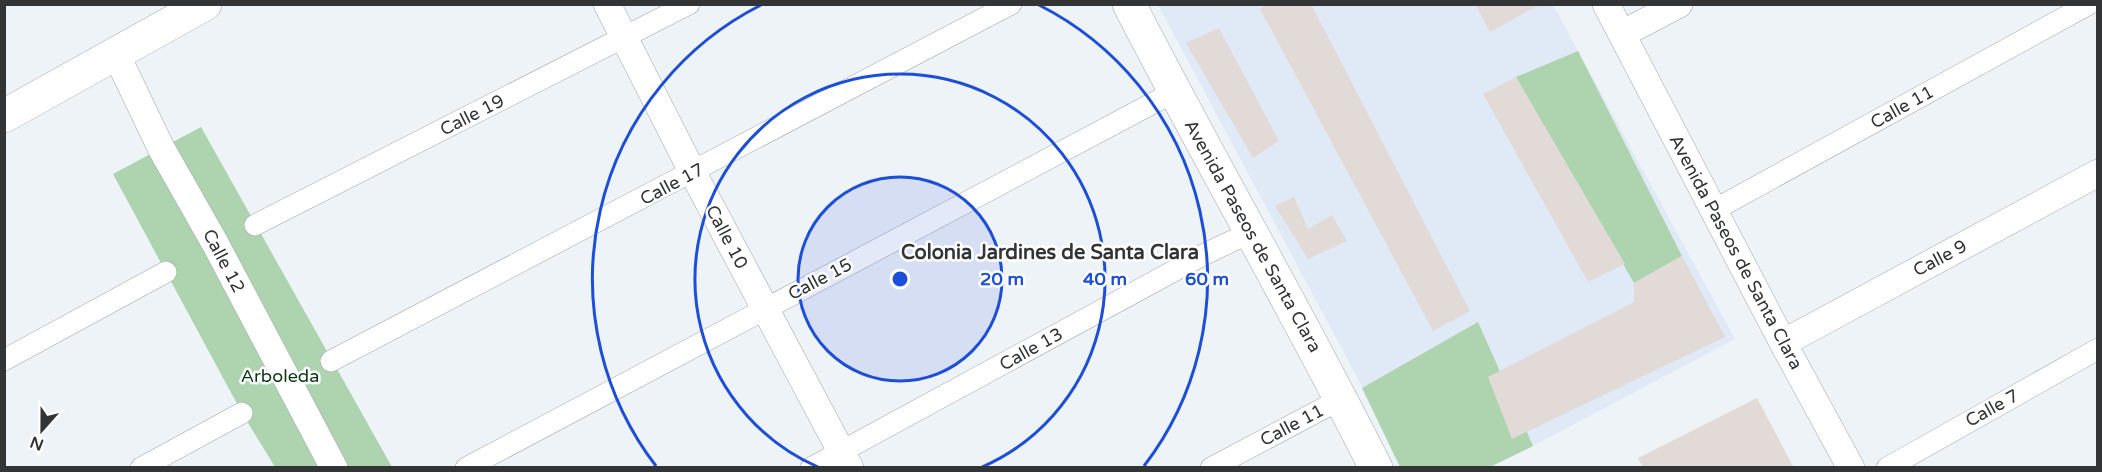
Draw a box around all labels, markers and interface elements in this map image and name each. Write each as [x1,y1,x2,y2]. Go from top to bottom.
street label: Calle 11 [1866,81,1938,133]
street label: Calle 19 [436,90,508,140]
street label: Avenida Paseos de Santa Clara [1180,116,1326,356]
street label: Avenida Paseos de Santa Clara [1665,131,1807,373]
street label: Calle 17 [636,158,708,210]
street label: Calle 10 [701,201,753,273]
street label: Calle 12 [198,225,250,297]
street label: Calle 9 [1909,235,1971,281]
district label: Colonia Jardines de Santa Clara [901,241,1199,265]
street label: Calle 15 [784,253,856,305]
text: 20 m [980,268,1024,290]
text: 40 m [1083,268,1127,290]
text: 60 m [1185,268,1229,290]
centre of rings [890,269,910,289]
street label: Calle 13 [995,323,1067,375]
park label: Arboleda [241,365,319,387]
street label: Calle 7 [1961,384,2023,432]
street label: Calle 11 [1256,399,1328,451]
north arrow [12,400,72,460]
text: N [27,431,47,455]

